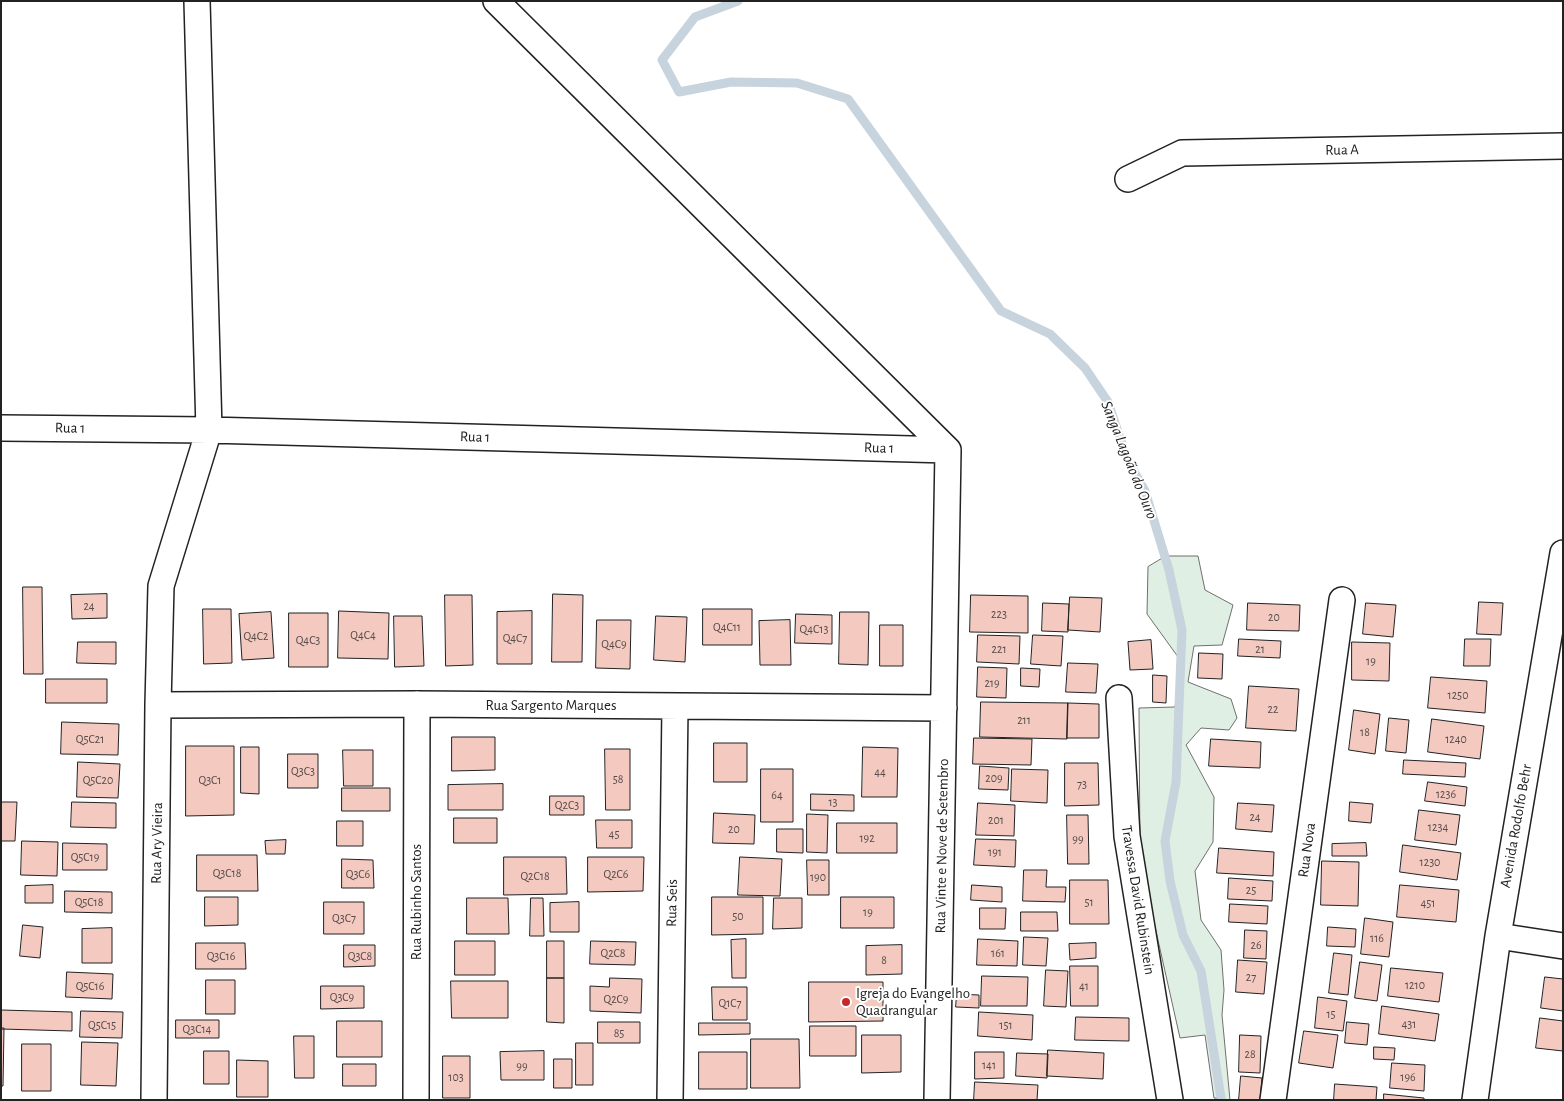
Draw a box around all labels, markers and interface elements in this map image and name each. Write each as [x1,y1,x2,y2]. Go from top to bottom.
street label: Rua A [1325,141,1359,159]
water label: Sanga Lagoão do Ouro [1097,398,1161,522]
street label: Rua 1 [55,419,85,437]
street label: Rua 1 [460,427,490,447]
street label: Rua 1 [864,438,894,458]
house number: 24 [83,599,95,613]
house number: 223 [991,607,1007,621]
house number: 20 [1268,610,1280,624]
house number: Q4C11 [713,620,741,634]
house number: Q4C13 [800,622,828,636]
house number: Q4C4 [350,628,376,642]
house number: Q4C2 [243,629,269,643]
house number: Q4C7 [503,631,527,645]
house number: Q4C3 [296,633,320,647]
house number: Q4C9 [601,637,627,651]
house number: 221 [991,642,1007,656]
house number: 21 [1255,642,1265,656]
house number: 19 [1366,654,1376,668]
house number: 219 [984,676,1000,690]
house number: 1250 [1448,688,1468,702]
street label: Rua Sargento Marques [486,696,616,714]
house number: 22 [1268,702,1278,716]
house number: 211 [1017,713,1031,727]
house number: 18 [1360,725,1370,739]
house number: Q5C21 [76,732,104,746]
house number: 1240 [1445,732,1467,746]
street label: Rua Vinte e Nove de Setembro [931,758,953,934]
street label: Avenida Rodolfo Behr [1496,763,1536,889]
house number: Q3C3 [291,764,315,778]
house number: 44 [874,765,886,779]
house number: 209 [985,771,1003,785]
house number: 58 [613,772,623,786]
house number: Q5C20 [83,773,113,787]
house number: Q3C1 [199,773,221,787]
house number: 73 [1077,777,1087,791]
house number: 1236 [1436,787,1456,801]
house number: 64 [771,788,783,802]
house number: 13 [828,795,838,809]
house number: Q2C3 [555,798,579,812]
street label: Rua Ary Vieira [147,802,167,884]
house number: 24 [1249,810,1261,824]
house number: 201 [988,813,1004,827]
house number: 1234 [1428,820,1448,834]
street label: Rua Nova [1294,821,1320,879]
house number: 20 [728,822,740,836]
street label: Travessa David Rubinstein [1117,824,1159,976]
house number: 45 [609,827,619,841]
house number: 192 [859,831,875,845]
house number: 99 [1072,832,1084,846]
street label: Rua Rubinho Santos [407,844,425,960]
house number: 191 [988,845,1002,859]
house number: Q5C19 [71,850,99,864]
house number: 1230 [1420,855,1440,869]
house number: Q3C18 [213,866,241,880]
house number: Q3C6 [346,867,370,881]
house number: Q2C6 [603,867,629,881]
house number: Q2C18 [520,869,550,883]
house number: 190 [810,870,826,884]
street label: Rua Seis [663,879,681,927]
house number: 25 [1246,883,1256,897]
house number: Q5C18 [75,895,103,909]
house number: 51 [1084,895,1094,909]
house number: 451 [1421,896,1435,910]
house number: 19 [863,905,873,919]
house number: 50 [732,909,744,923]
house number: Q3C7 [332,911,356,925]
house number: 116 [1370,931,1384,945]
house number: 26 [1250,938,1262,952]
house number: Q2C8 [600,946,626,960]
house number: 161 [991,946,1005,960]
house number: Q3C16 [207,949,235,963]
house number: Q3C8 [348,949,372,963]
house number: 8 [881,953,887,967]
house number: 27 [1246,970,1256,984]
house number: 1210 [1405,978,1425,992]
house number: Q5C16 [76,979,104,993]
house number: 41 [1079,979,1089,993]
place label: Igreja do Evangelho Quadrangular [856,984,970,1019]
house number: Q3C9 [330,990,354,1004]
house number: Q2C9 [603,992,629,1006]
house number: Q1C7 [718,996,742,1010]
marker: Igreja do Evangelho Quadrangular [840,996,852,1008]
house number: 15 [1326,1007,1336,1021]
house number: 431 [1402,1017,1416,1031]
house number: Q5C15 [88,1018,116,1032]
house number: 151 [999,1018,1013,1032]
house number: Q3C14 [183,1022,211,1036]
house number: 85 [614,1026,624,1040]
house number: 28 [1244,1047,1256,1061]
house number: 141 [982,1058,996,1072]
house number: 99 [516,1059,528,1073]
house number: 103 [448,1070,464,1084]
house number: 196 [1400,1070,1416,1084]

